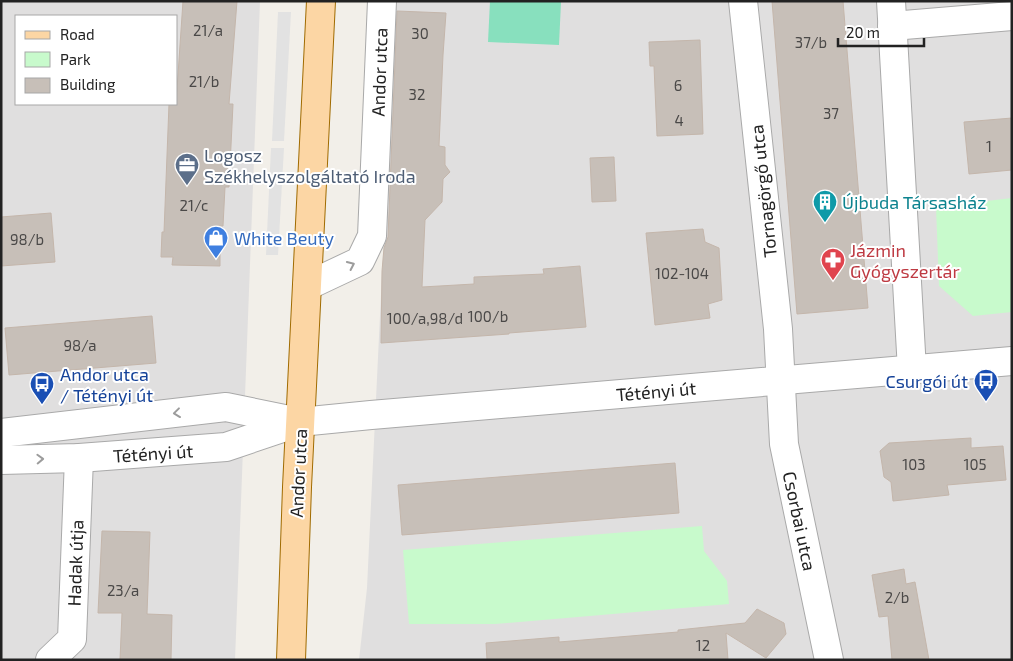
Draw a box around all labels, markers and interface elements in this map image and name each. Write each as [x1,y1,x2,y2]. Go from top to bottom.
legend [15,15,178,105]
scale bar [838,15,924,47]
house number: 21/a [193,21,223,39]
text: 20 m [846,23,880,41]
house number: 30 [411,24,429,42]
text: Road [60,25,95,43]
street label: Andor utca [366,27,392,117]
house number: 37/b [795,33,827,51]
text: Park [60,50,91,68]
house number: 21/b [189,72,219,90]
text: Building [60,75,116,93]
house number: 6 [674,76,682,94]
house number: 32 [409,85,425,103]
house number: 37 [823,104,839,122]
house number: 4 [674,111,684,129]
street label: Tornagörgő utca [745,123,781,259]
house number: 1 [986,137,992,155]
place label: Logosz Székhelyszolgáltató Iroda [204,144,416,187]
office icon: Logosz Székhelyszolgáltató Iroda [174,152,200,186]
building icon: Újbuda Társasház [812,189,838,223]
place label: Újbuda Társasház [842,191,986,213]
house number: 21/c [180,196,208,214]
shop icon: White Beuty [203,225,229,259]
place label: White Beuty [234,227,334,249]
house number: 98/b [10,230,44,248]
place label: Jázmin Gyógyszertár [850,239,960,282]
pharmacy icon: Jázmin Gyógyszertár [820,247,846,281]
one-way arrow [346,261,355,271]
house number: 102-104 [655,264,709,282]
house number: 100/b [468,307,508,325]
house number: 100/a,98/d [387,309,463,327]
house number: 98/a [63,336,97,354]
place label: Andor utca / Tétényi út [60,363,153,406]
bus stop icon: Csurgói út [973,368,999,402]
place label: Csurgói út [885,370,968,392]
bus stop icon: Andor utca / Tétényi út [29,371,55,405]
street label: Tétényi út [615,377,697,405]
one-way arrow [173,407,181,418]
street label: Andor utca [285,428,311,518]
street label: Tétényi út [112,439,194,467]
one-way arrow [36,454,44,464]
house number: 103 [902,455,926,473]
house number: 105 [963,455,987,473]
street label: Csorbai utca [779,469,821,573]
street label: Hadak útja [62,519,88,607]
house number: 23/a [107,581,139,599]
house number: 2/b [885,588,909,606]
house number: 12 [696,636,710,654]

